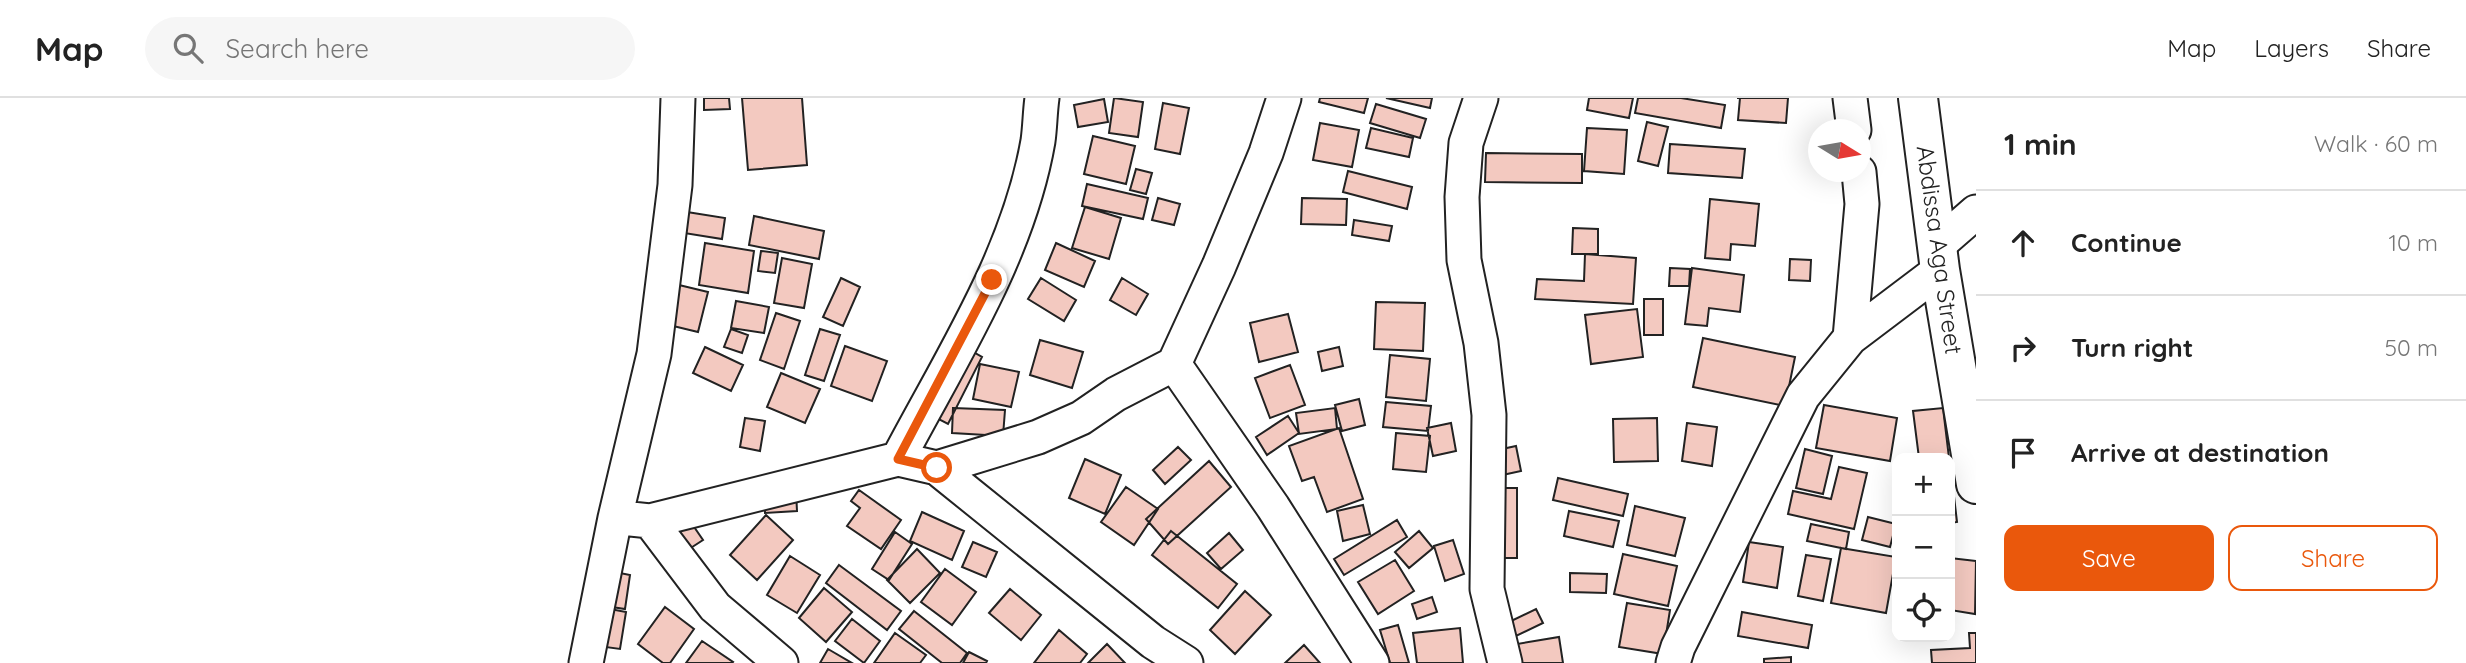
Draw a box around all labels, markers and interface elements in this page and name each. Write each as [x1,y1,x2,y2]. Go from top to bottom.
search box [145,17,635,80]
text: Map [35,28,103,69]
icon: search [169,29,207,67]
text: Search here [225,32,369,65]
text: Map [2167,33,2216,63]
text: Layers [2254,33,2329,63]
text: Share [2367,33,2431,63]
north arrow [1808,119,1871,182]
text: 1 min [2004,125,2077,163]
text: Walk · 60 m [2314,129,2438,158]
street label: Abdissa Aga Street [1910,143,1970,356]
icon: ahead [2004,224,2042,262]
text: Continue [2071,226,2182,259]
text: 10 m [2389,228,2438,257]
route end [976,264,1007,295]
icon: right [2004,329,2042,367]
text: Turn right [2071,331,2193,364]
text: 50 m [2385,333,2438,362]
icon: arrive [2004,434,2042,472]
text: Arrive at destination [2071,436,2329,469]
route start [921,452,952,483]
map controls [1892,453,1955,642]
button: + [1892,453,1955,516]
button: − [1892,516,1955,579]
button: Save [2004,525,2214,591]
button: Share [2228,525,2438,591]
button: locate [1892,579,1955,642]

